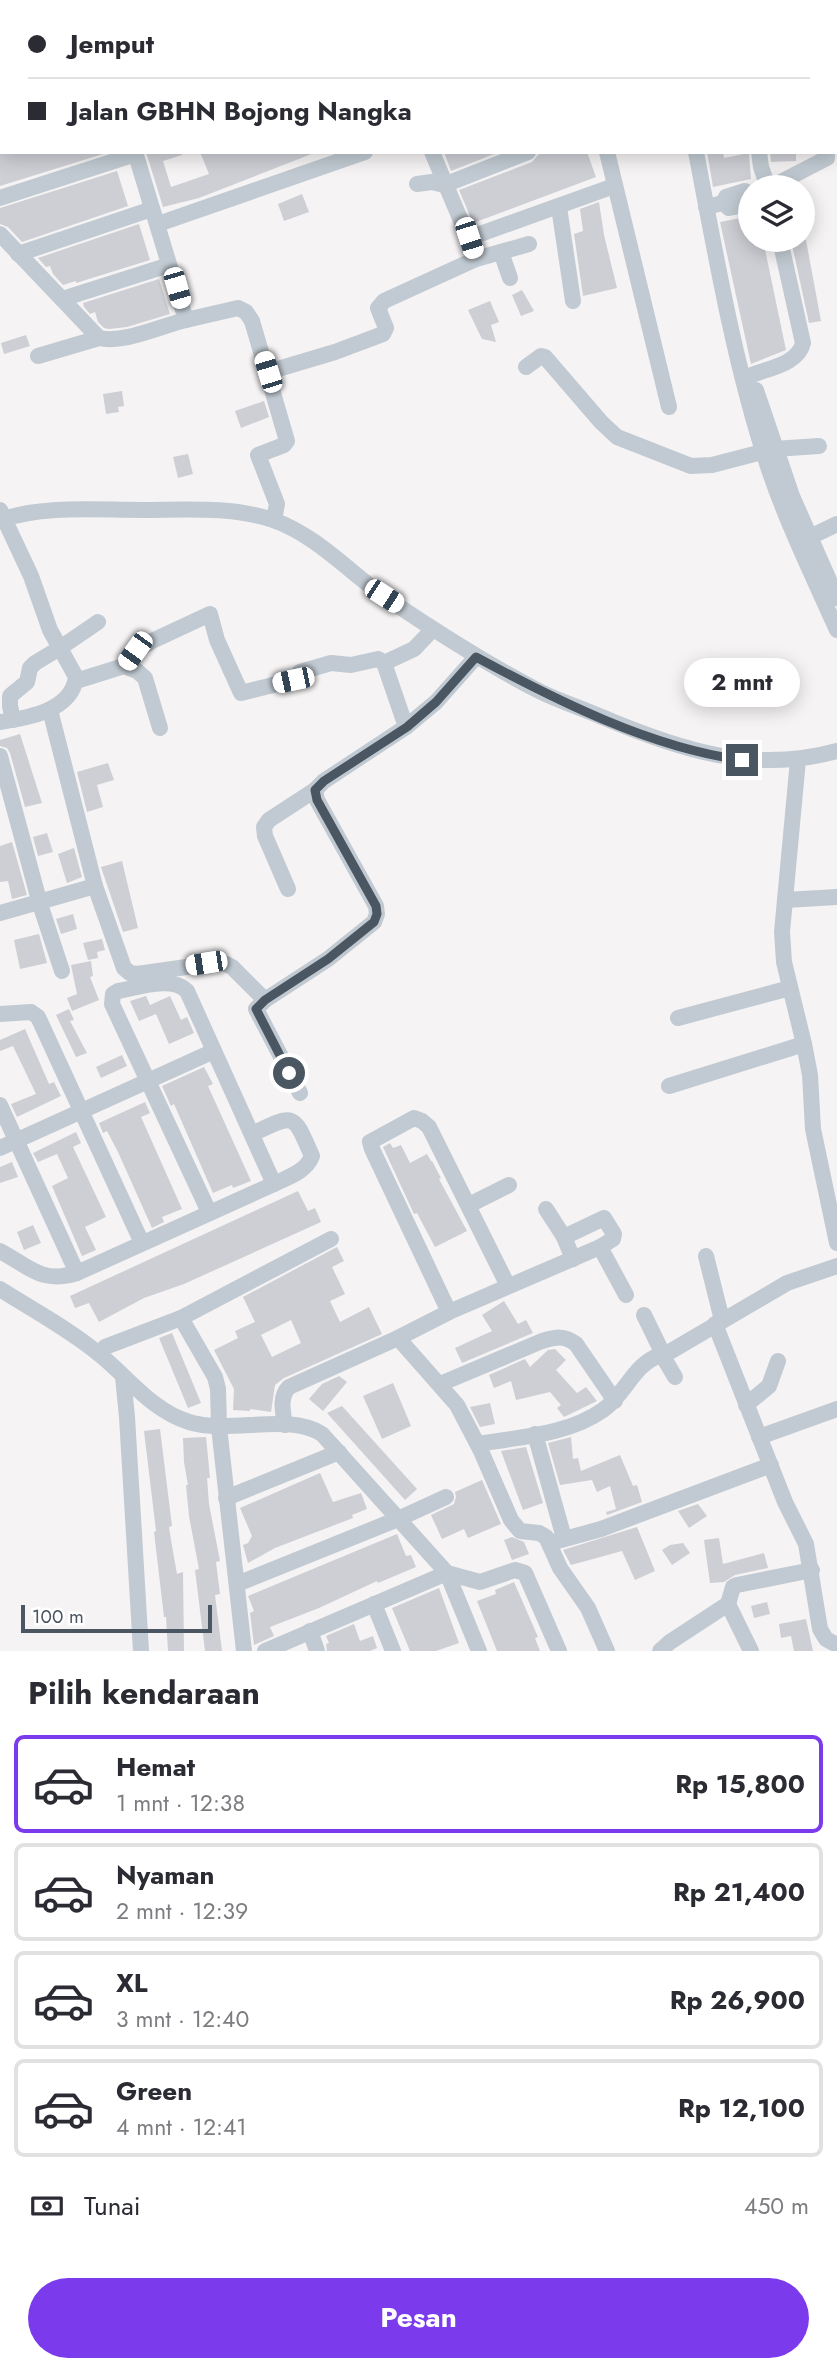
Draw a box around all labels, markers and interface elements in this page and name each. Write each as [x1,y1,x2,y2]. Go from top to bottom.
text: Jemput [70,25,154,63]
text: Jalan GBHN Bojong Nangka [70,92,412,130]
map controls [738,175,815,252]
button: layers [738,175,815,252]
car [453,215,486,261]
car [162,265,193,311]
car [252,349,285,395]
car [361,576,408,616]
car [115,628,156,674]
callout: 2 mnt [684,658,800,708]
car [271,665,316,695]
text: 2 mnt [711,665,773,699]
route end [726,744,758,776]
car [184,949,229,977]
route start [273,1057,305,1089]
scale bar [21,1602,212,1634]
text: 100 m [32,1603,84,1630]
text: Pilih kendaraan [28,1670,260,1716]
text: Hemat [116,1748,195,1786]
icon: car [32,1753,95,1816]
text: Rp 15,800 [675,1765,805,1803]
text: 1 mnt · 12:38 [116,1786,245,1820]
text: Nyaman [116,1856,215,1894]
icon: car [32,1861,95,1924]
text: Rp 21,400 [673,1873,805,1911]
text: 2 mnt · 12:39 [116,1894,248,1928]
text: XL [116,1964,148,2002]
icon: car [32,1969,95,2032]
text: Rp 26,900 [670,1981,805,2019]
text: 3 mnt · 12:40 [116,2002,249,2036]
text: Green [116,2072,192,2110]
icon: car [32,2077,95,2140]
text: Rp 12,100 [678,2089,805,2127]
text: 4 mnt · 12:41 [116,2110,247,2144]
icon: cash [28,2187,66,2225]
text: Tunai [84,2187,141,2225]
text: 450 m [744,2189,809,2223]
button: Pesan [28,2278,809,2358]

